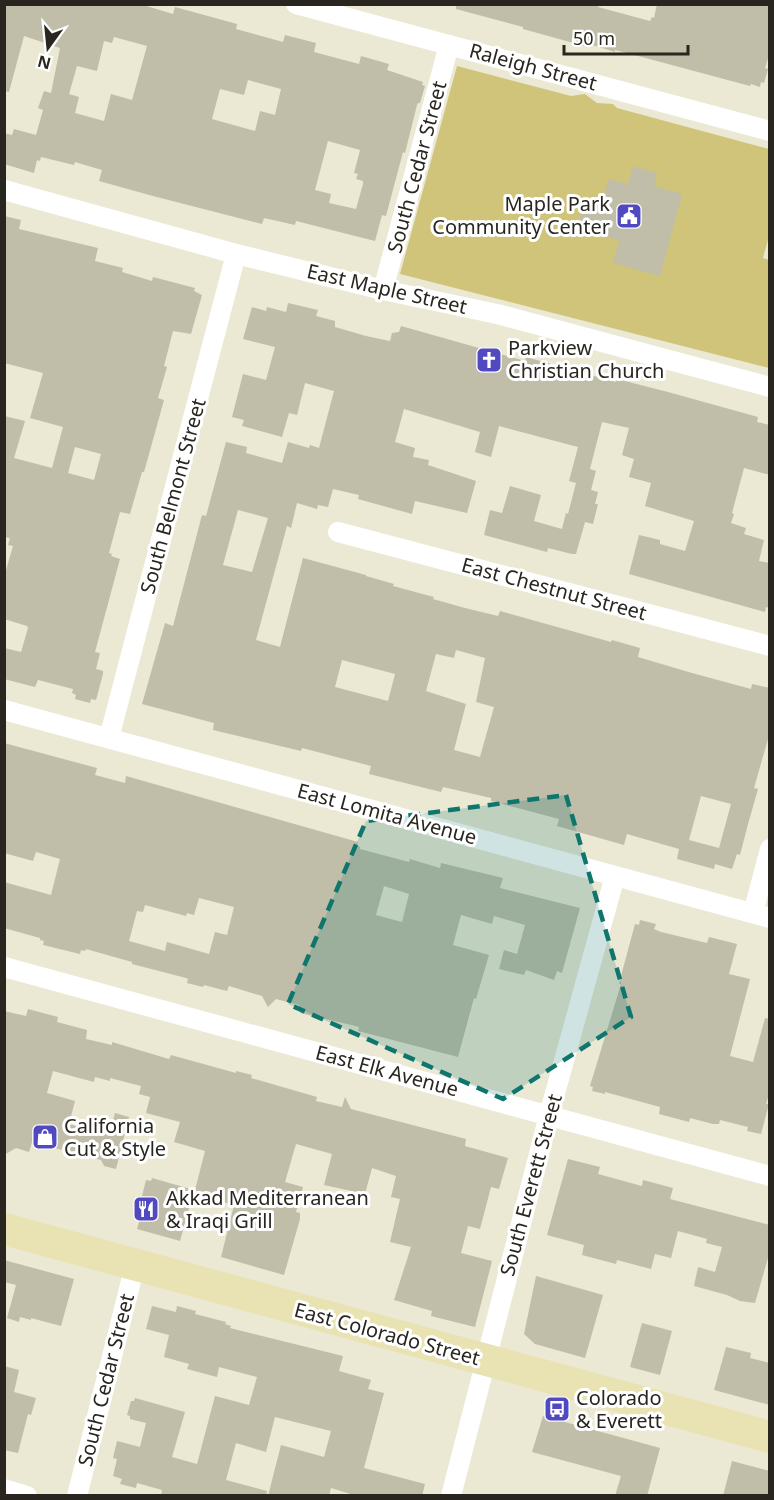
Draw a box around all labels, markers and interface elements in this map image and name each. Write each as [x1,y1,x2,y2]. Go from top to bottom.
north arrow [18,18,78,78]
scale bar [564,18,688,56]
text: 50 m [573,26,615,50]
street label: Raleigh Street [466,37,600,97]
text: N [35,50,53,75]
street label: South Cedar Street [381,78,452,256]
place label: Maple Park Community Center [432,190,610,240]
public building icon: Maple Park Community Center [614,201,644,231]
street label: East Maple Street [304,257,470,320]
place label: Parkview Christian Church [508,334,664,384]
church icon: Parkview Christian Church [474,345,504,375]
street label: South Belmont Street [133,395,212,596]
street label: East Chestnut Street [459,551,650,626]
street label: East Lomita Avenue [294,777,480,850]
street label: East Elk Avenue [313,1038,461,1103]
street label: South Everett Street [493,1091,568,1279]
place label: California Cut & Style [64,1112,166,1162]
shop icon: California Cut & Style [30,1122,60,1152]
place label: Akkad Mediterranean & Iraqi Grill [166,1184,369,1234]
restaurant icon: Akkad Mediterranean & Iraqi Grill [131,1194,161,1224]
street label: South Cedar Street [71,1291,140,1469]
street label: East Colorado Street [291,1296,483,1371]
place label: Colorado & Everett [576,1384,662,1434]
bus stop icon: Colorado & Everett [542,1394,572,1424]

